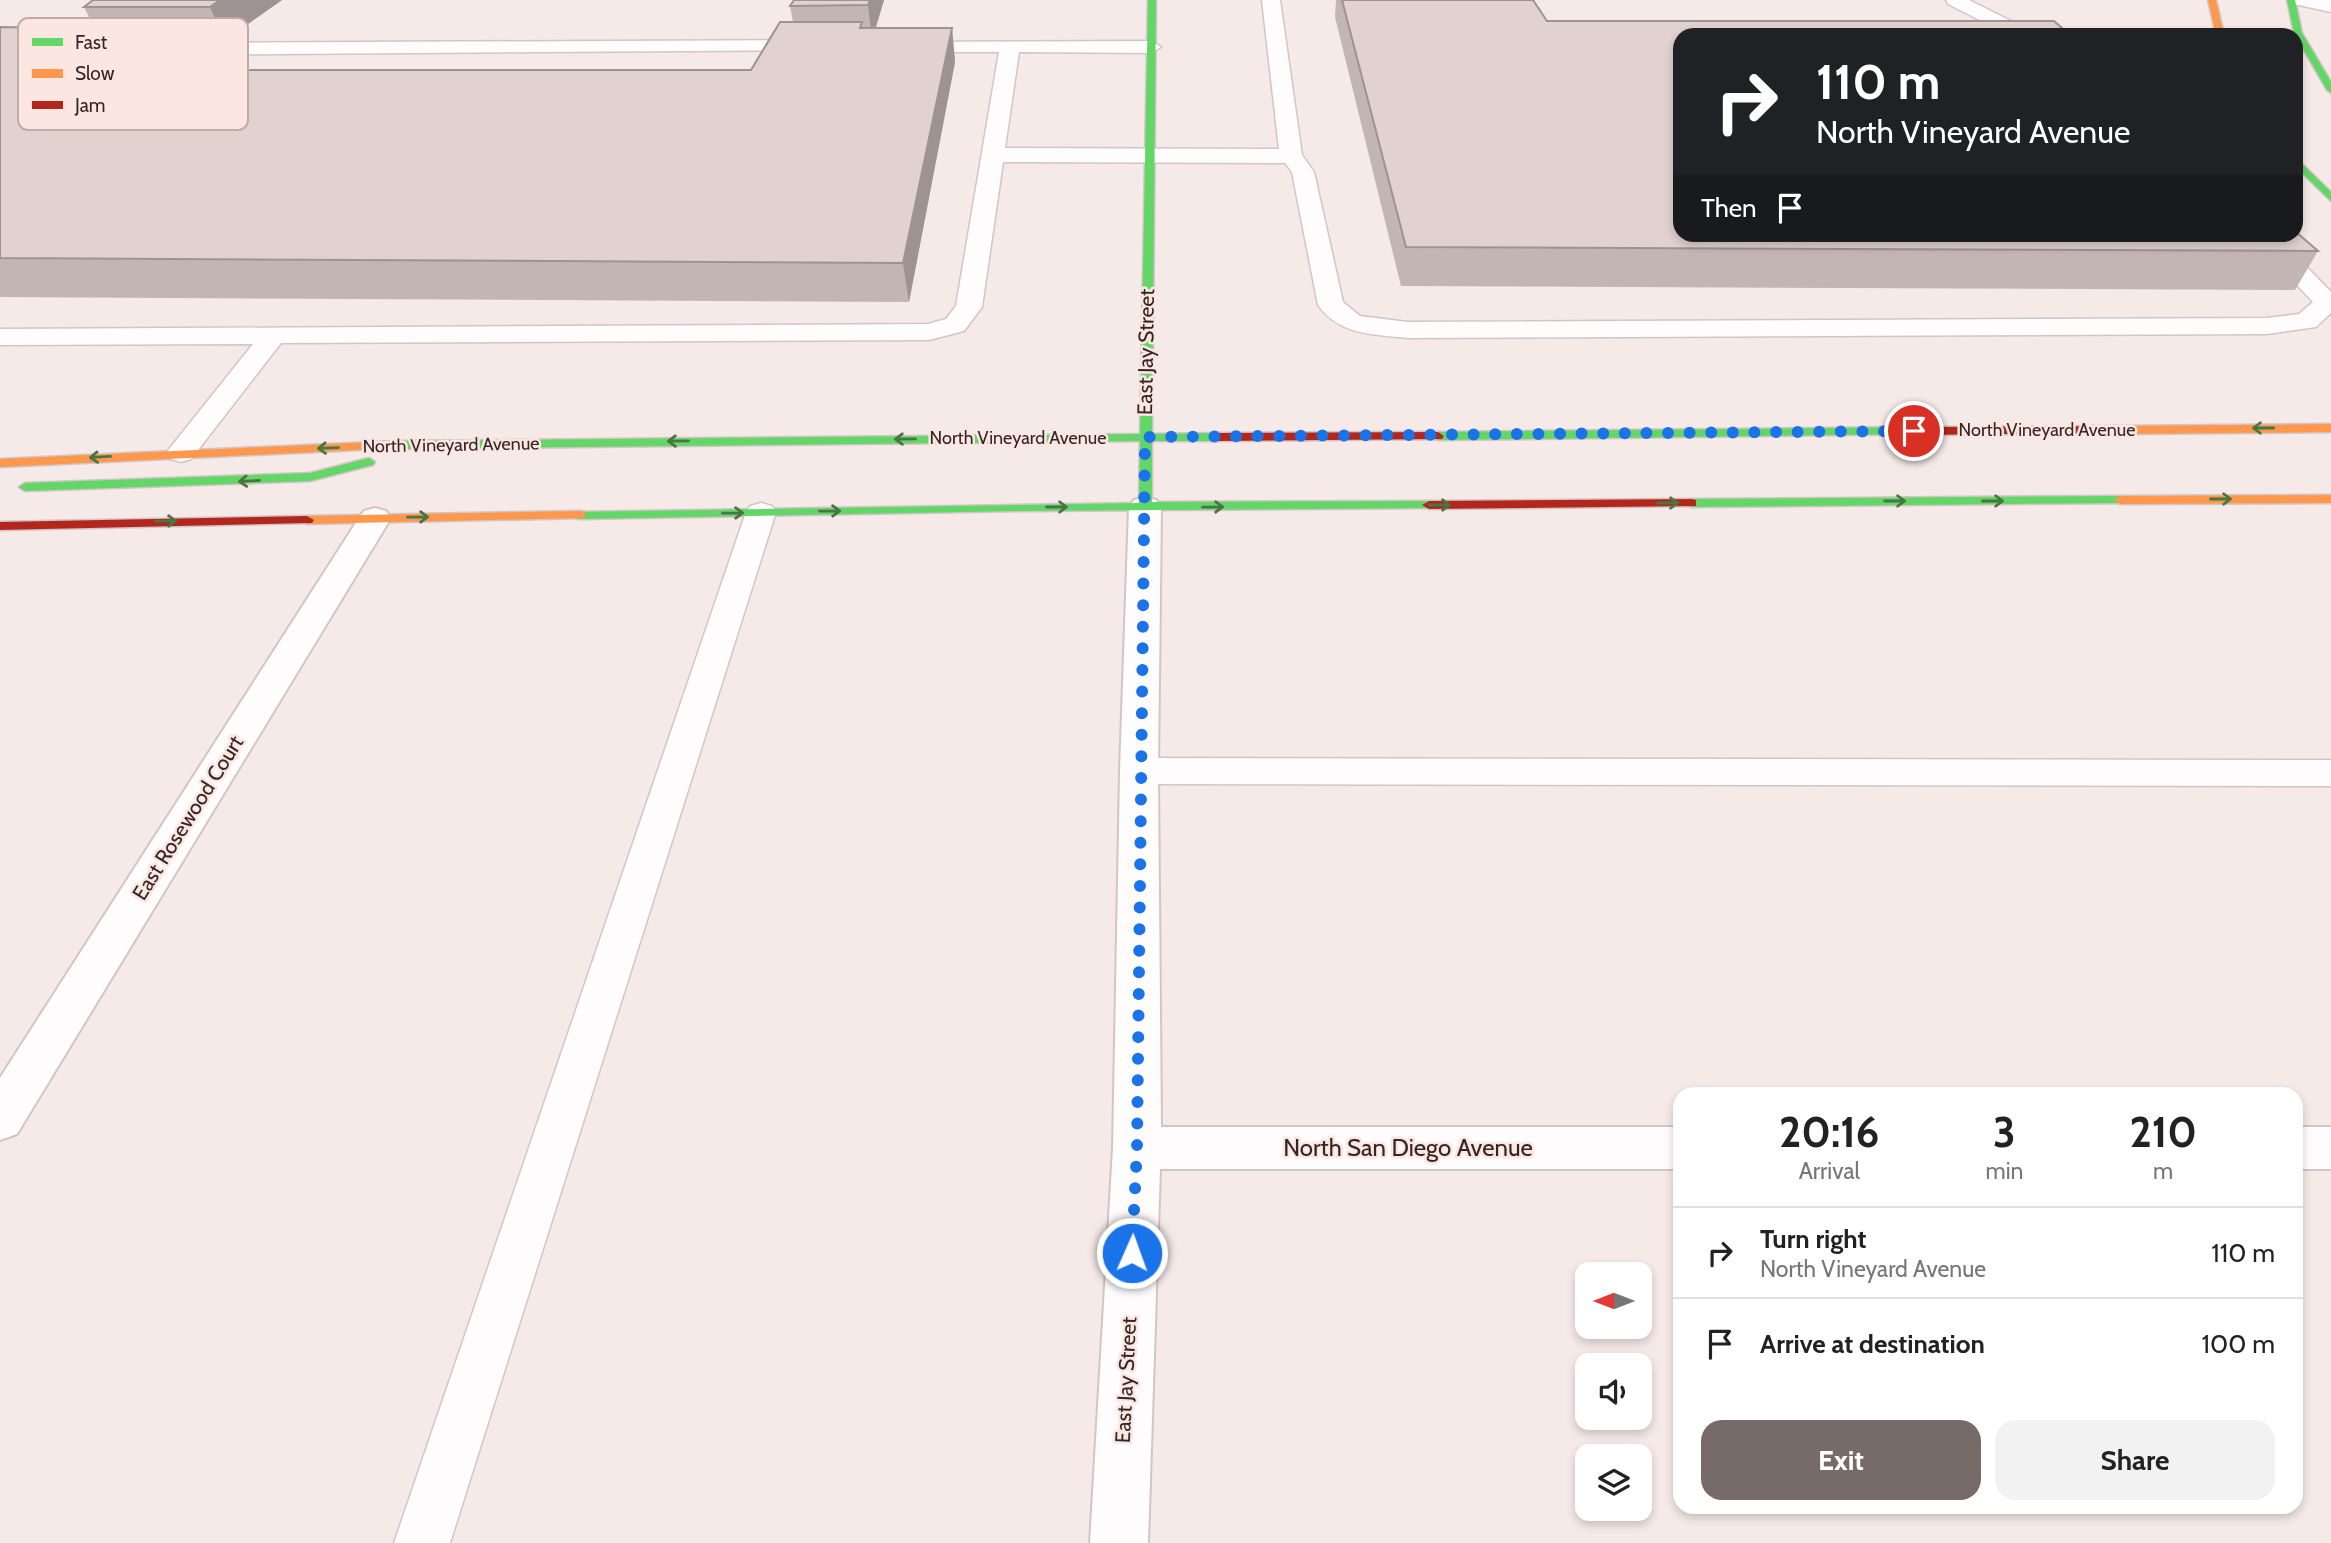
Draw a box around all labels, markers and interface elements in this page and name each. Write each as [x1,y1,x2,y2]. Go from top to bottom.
legend [18,18,248,130]
text: Fast [75,31,108,54]
text: 110 m [1816,52,1940,111]
icon: right [1701,56,1792,147]
text: Slow [75,62,115,85]
text: Jam [74,94,105,117]
text: North Vineyard Avenue [1816,112,2130,151]
icon: arrive [1771,189,1809,227]
text: Then [1701,192,1757,224]
street label: East Jay Street [1132,289,1159,415]
pin [1884,401,1944,461]
icon: arrive [1895,412,1933,450]
street label: North Vineyard Avenue [1959,419,2135,441]
one-way arrow [2252,421,2275,435]
street label: North Vineyard Avenue [930,427,1106,449]
street label: North Vineyard Avenue [362,432,540,458]
one-way arrow [894,432,917,446]
one-way arrow [666,434,689,448]
one-way arrow [316,441,339,454]
one-way arrow [90,451,112,464]
one-way arrow [237,474,260,487]
one-way arrow [2209,492,2232,506]
one-way arrow [1883,494,1906,508]
one-way arrow [1981,494,2004,508]
one-way arrow [1656,496,1679,510]
one-way arrow [1429,498,1452,512]
one-way arrow [1045,500,1068,514]
one-way arrow [1201,500,1224,514]
one-way arrow [818,504,841,518]
one-way arrow [722,506,745,519]
one-way arrow [406,511,429,524]
one-way arrow [154,514,177,528]
street label: East Rosewood Court [127,731,248,904]
text: 20:16 [1779,1106,1879,1158]
text: 3 [1993,1106,2016,1158]
text: 210 [2129,1106,2197,1158]
street label: North San Diego Avenue [1283,1133,1533,1162]
text: Arrival [1799,1157,1860,1185]
text: min [1985,1157,2023,1185]
text: m [2153,1157,2173,1185]
position arrow [1095,1216,1169,1290]
text: Turn right [1760,1223,1866,1255]
icon: right [1701,1234,1739,1272]
text: 110 m [2211,1237,2275,1269]
text: North Vineyard Avenue [1760,1255,1986,1283]
north arrow [1575,1262,1652,1339]
map controls [1575,1262,1652,1521]
street label: East Jay Street [1110,1316,1141,1444]
icon: arrive [1701,1325,1739,1363]
text: Arrive at destination [1760,1328,1985,1360]
text: 100 m [2202,1328,2275,1360]
button: sound [1575,1353,1652,1430]
button: Exit [1701,1420,1981,1500]
button: Share [1995,1420,2275,1500]
button: layers [1575,1444,1652,1521]

